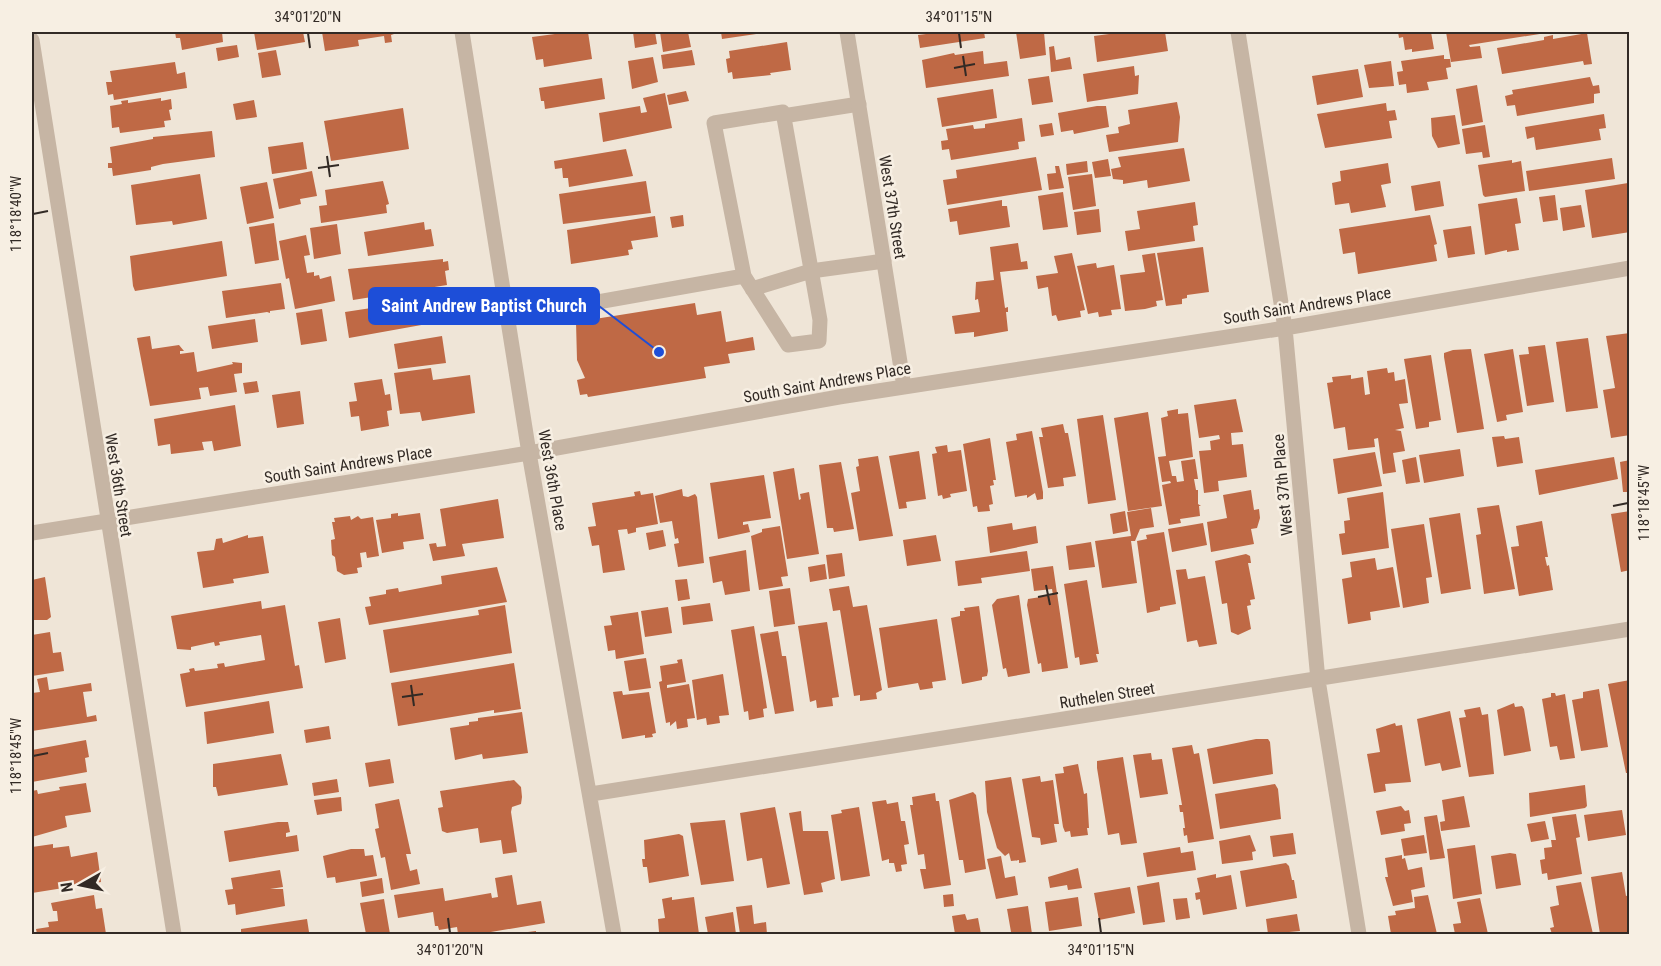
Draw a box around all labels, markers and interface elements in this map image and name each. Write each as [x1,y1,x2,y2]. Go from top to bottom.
text: 34°01'20"N [275,8,341,26]
text: 34°01'15"N [926,8,992,26]
street label: West 37th Street [875,154,910,260]
text: 118°18'40"W [7,175,25,252]
street label: South Saint Andrews Place [1222,283,1392,328]
callout: Saint Andrew Baptist Church [369,288,599,324]
text: Saint Andrew Baptist Church [381,295,587,316]
street label: South Saint Andrews Place [742,358,912,407]
street label: West 36th Place [534,428,571,532]
street label: West 36th Street [101,432,136,538]
street label: West 37th Place [1269,433,1296,537]
street label: South Saint Andrews Place [263,442,433,487]
text: 118°18'45"W [1635,464,1653,541]
street label: Ruthelen Street [1058,679,1156,712]
text: 118°18'45"W [7,717,25,794]
north arrow [51,855,111,915]
text: N [57,881,77,894]
text: 34°01'20"N [417,941,483,959]
text: 34°01'15"N [1068,941,1134,959]

